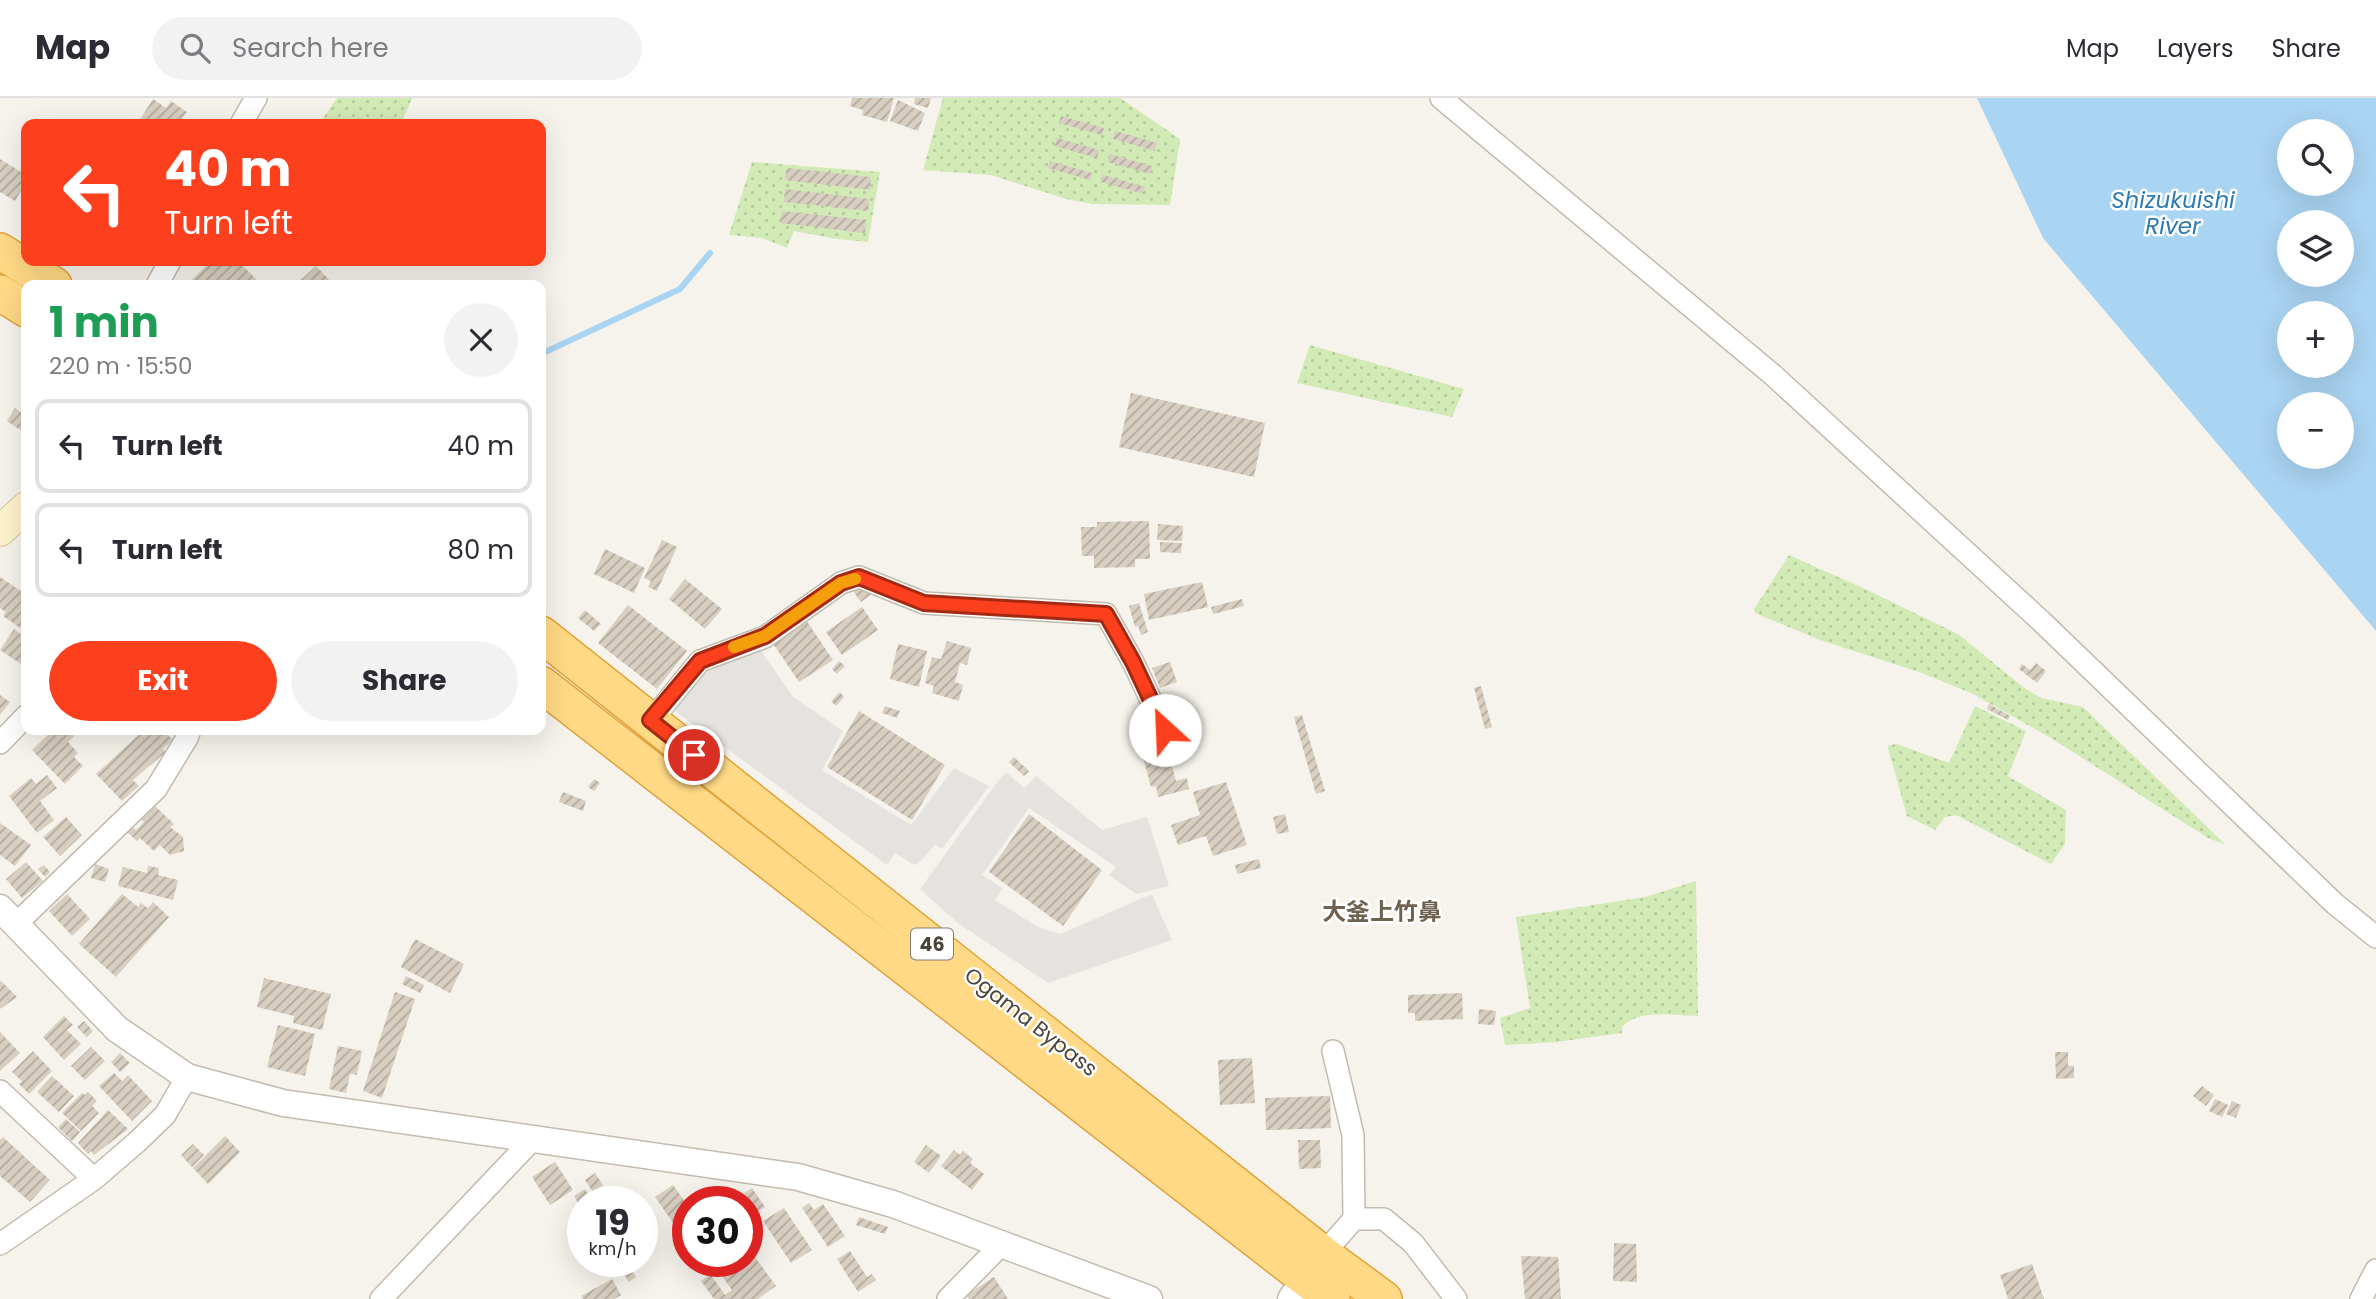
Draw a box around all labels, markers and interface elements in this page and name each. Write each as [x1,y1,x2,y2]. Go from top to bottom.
search box [152,17,642,80]
text: Map [35,24,110,71]
icon: search [176,29,214,67]
text: Search here [232,30,389,66]
text: Map [2066,32,2119,65]
text: Layers [2157,32,2233,65]
text: Share [2271,32,2341,65]
map controls [2277,119,2354,469]
button: search [2277,119,2354,196]
text: 40 m [164,135,291,203]
icon: left [49,147,140,238]
water label: Shizukuishi River [2111,184,2235,242]
text: Turn left [164,200,293,245]
button: layers [2277,210,2354,287]
text: 1 min [49,293,159,352]
button: + [2277,301,2354,378]
button: close [444,303,518,377]
text: 220 m · 15:50 [49,350,192,382]
button: − [2277,392,2354,469]
icon: left [53,427,91,465]
text: Turn left [112,428,223,464]
text: 40 m [448,428,514,464]
icon: left [53,531,91,569]
text: Turn left [112,532,223,568]
text: 80 m [448,532,514,568]
button: Exit [49,641,277,721]
button: Share [291,641,518,721]
position arrow [1128,693,1202,767]
pin [664,725,724,785]
icon: arrive [675,736,713,774]
district label: 大釜上竹鼻 [1322,895,1442,928]
road number: 46 [911,929,953,960]
street label: Ogama Bypass [959,961,1104,1083]
speed limit sign: 30 [672,1186,763,1277]
text: 19 [595,1198,630,1247]
text: km/h [589,1236,636,1261]

